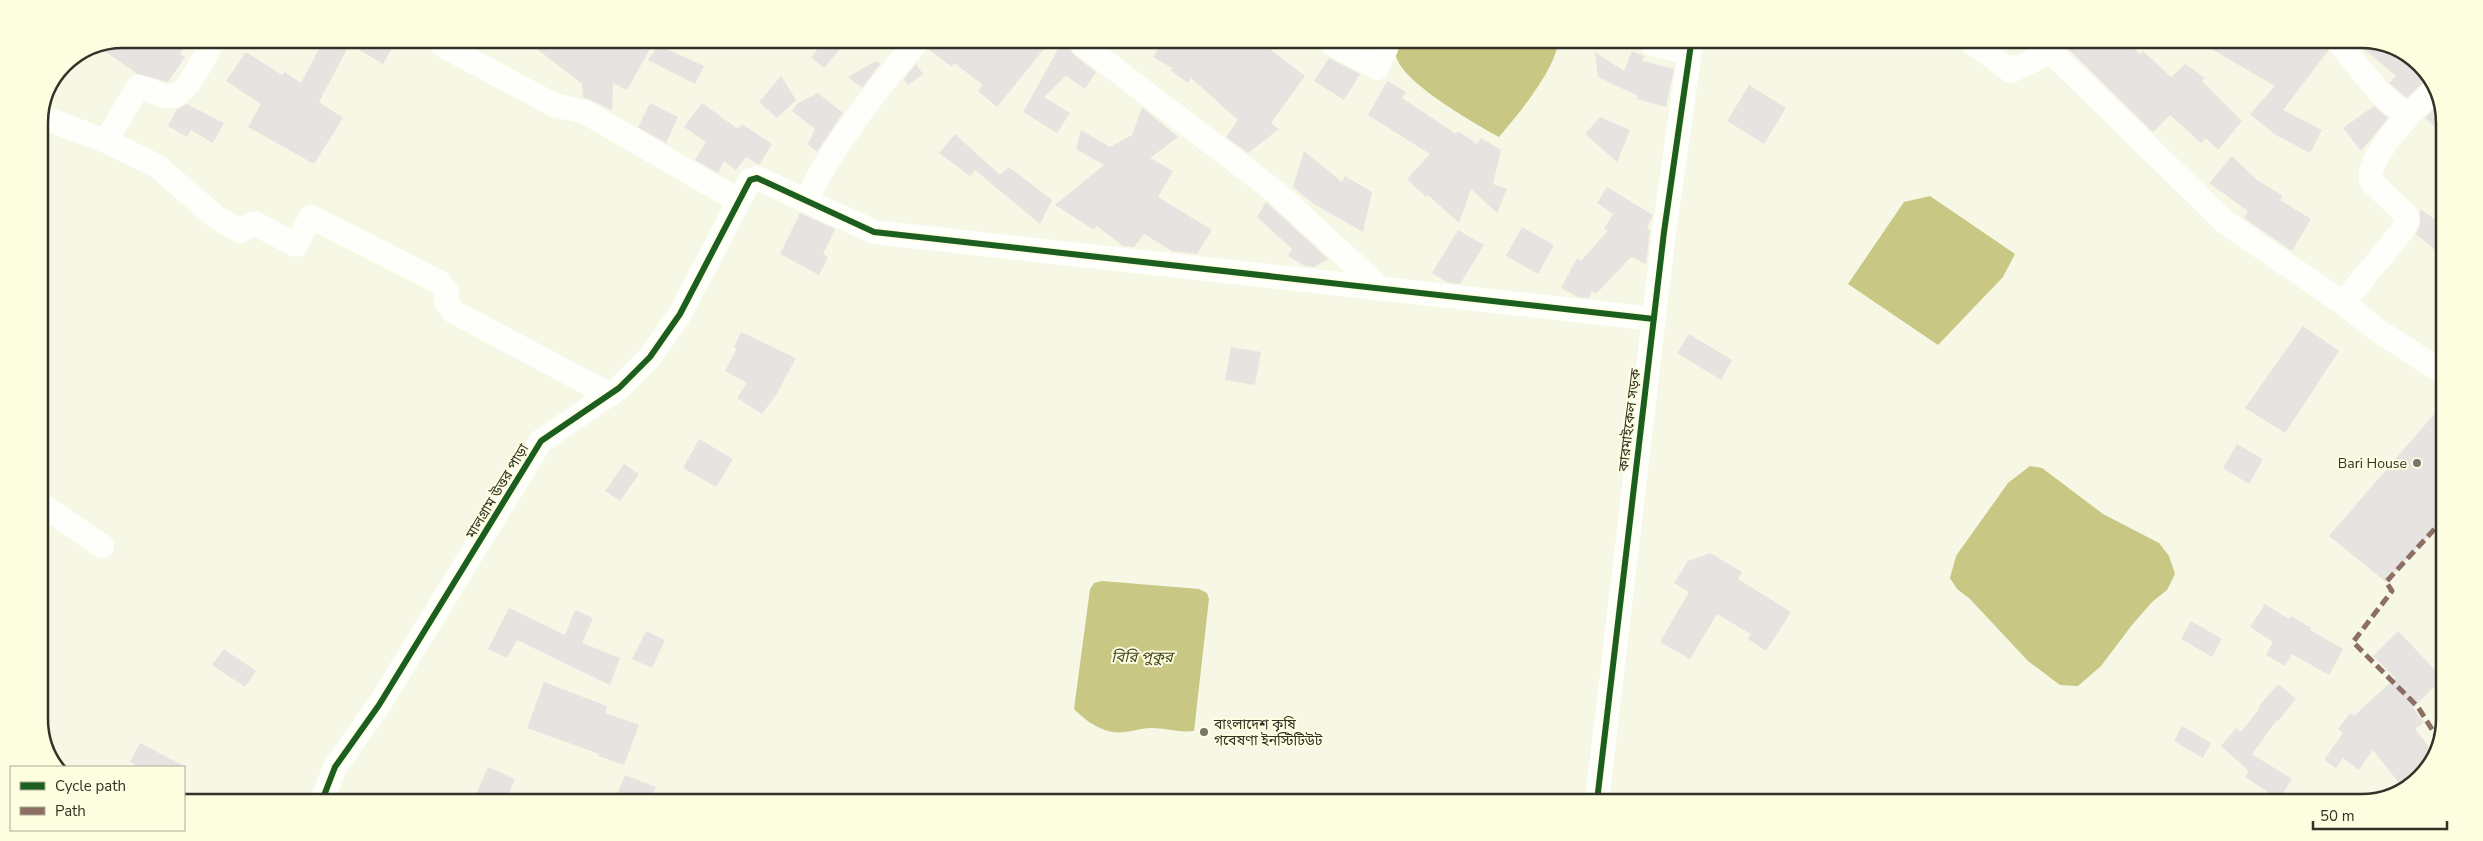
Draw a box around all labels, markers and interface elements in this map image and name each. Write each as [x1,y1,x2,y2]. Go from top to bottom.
street label: কারমাইকেল সড়ক [1614,367,1645,473]
street label: মালগ্রাম উত্তর পাড়া [461,440,533,543]
place label: Bari House [2338,454,2407,473]
marker: Bari House [2411,457,2423,469]
water label: বিরি পুকুর [1111,647,1176,667]
place label: বাংলাদেশ কৃষি গবেষণা ইনস্টিটিউট [1213,715,1323,750]
marker: বাংলাদেশ কৃষি গবেষণা ইনস্টিটিউট [1198,726,1210,738]
legend [10,766,185,831]
text: Cycle path [55,776,126,796]
scale bar [2313,798,2447,830]
text: Path [55,801,86,821]
text: 50 m [2320,806,2355,826]

